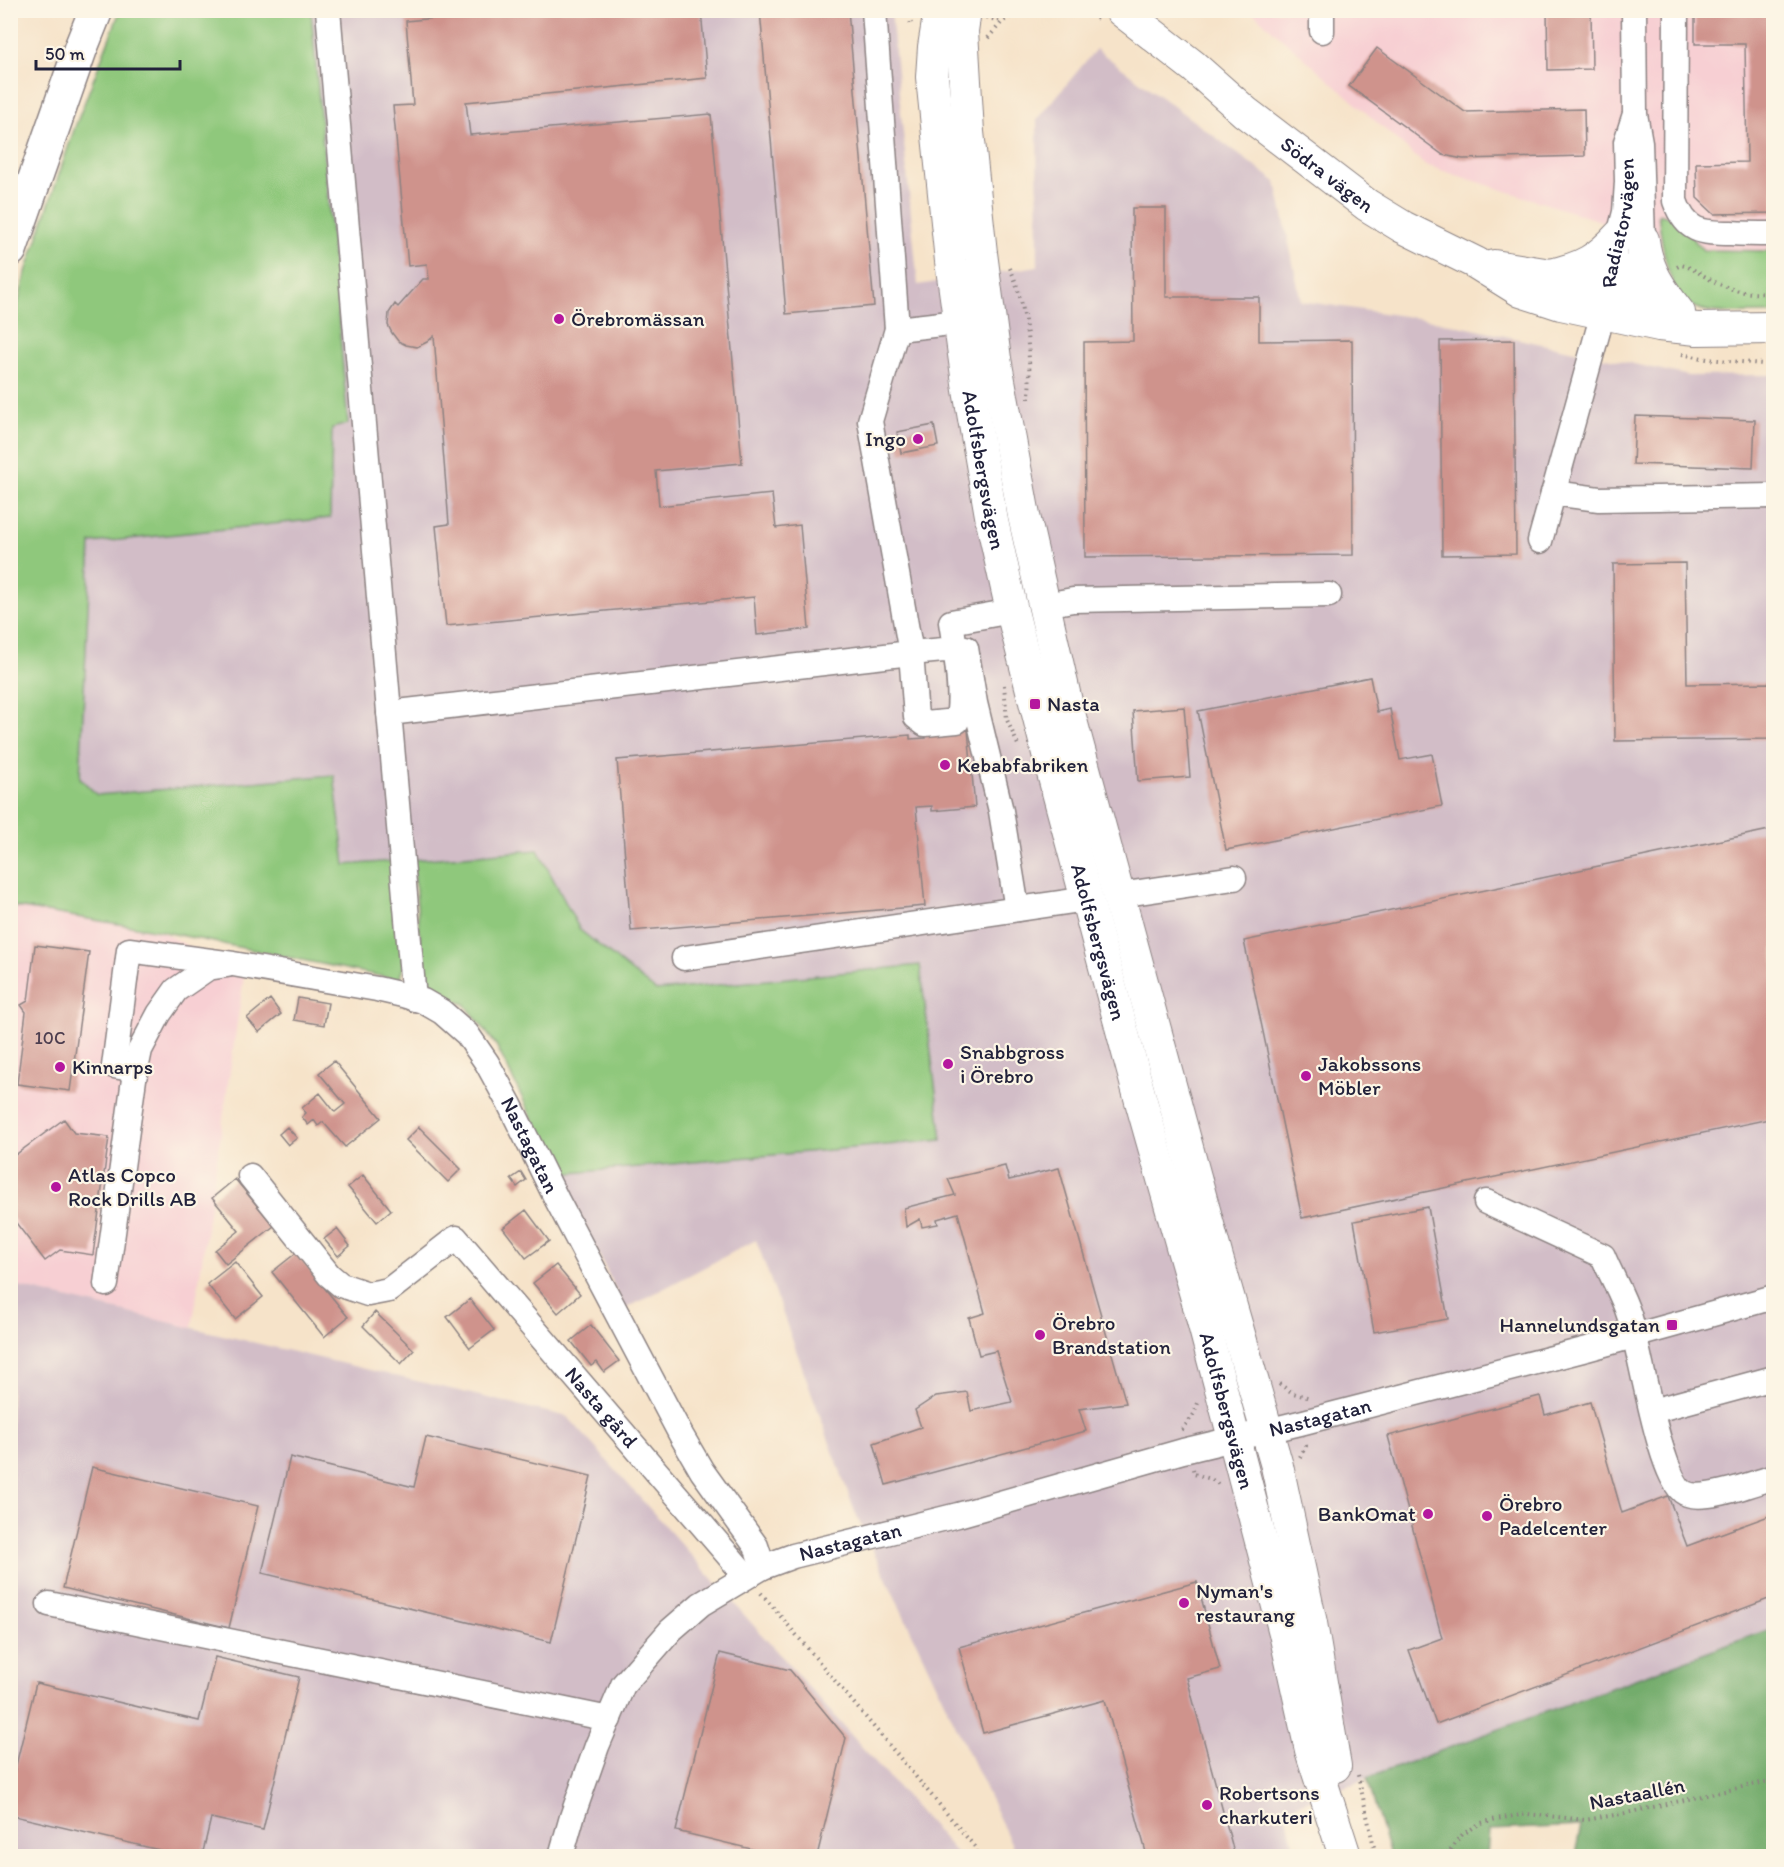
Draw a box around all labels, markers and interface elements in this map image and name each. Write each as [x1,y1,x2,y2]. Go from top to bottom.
scale bar [36,33,180,71]
text: 50 m [45,43,85,65]
street label: Södra vägen [1276,131,1379,218]
street label: Radiatorvägen [1596,158,1639,289]
place label: Örebromässan [571,306,705,331]
marker: Örebromässan [552,312,566,326]
street label: Adolfsbergsvägen [957,388,1011,552]
place label: Ingo [865,426,906,451]
marker: Ingo [911,432,925,446]
place label: Nasta [1047,691,1100,716]
marker: Nasta [1028,697,1042,711]
place label: Kebabfabriken [957,752,1088,777]
marker: Kebabfabriken [938,758,952,772]
street label: Adolfsbergsvägen [1066,861,1132,1023]
house number: 10C [34,1027,66,1049]
place label: Snabbgross i Örebro [960,1039,1065,1088]
place label: Jakobssons Möbler [1318,1051,1421,1100]
place label: Kinnarps [72,1054,153,1079]
marker: Snabbgross i Örebro [941,1057,955,1071]
marker: Kinnarps [53,1060,67,1074]
marker: Jakobssons Möbler [1299,1069,1313,1083]
street label: Nastagatan [496,1092,565,1197]
place label: Atlas Copco Rock Drills AB [68,1162,197,1211]
marker: Atlas Copco Rock Drills AB [49,1180,63,1194]
place label: Örebro Brandstation [1052,1310,1171,1359]
place label: Hannelundsgatan [1500,1312,1660,1337]
marker: Hannelundsgatan [1665,1318,1679,1332]
marker: Örebro Brandstation [1033,1328,1047,1342]
street label: Adolfsbergsvägen [1194,1329,1260,1492]
street label: Nasta gård [560,1361,643,1453]
street label: Nastagatan [1266,1392,1374,1442]
place label: Örebro Padelcenter [1499,1491,1607,1540]
place label: BankOmat [1318,1501,1416,1526]
marker: BankOmat [1421,1507,1435,1521]
marker: Örebro Padelcenter [1480,1509,1494,1523]
street label: Nastagatan [796,1517,904,1566]
place label: Nyman's restaurang [1196,1578,1295,1627]
marker: Nyman's restaurang [1177,1596,1191,1610]
street label: Nastaallén [1587,1772,1687,1815]
place label: Robertsons charkuteri [1219,1780,1320,1829]
marker: Robertsons charkuteri [1200,1798,1214,1812]

